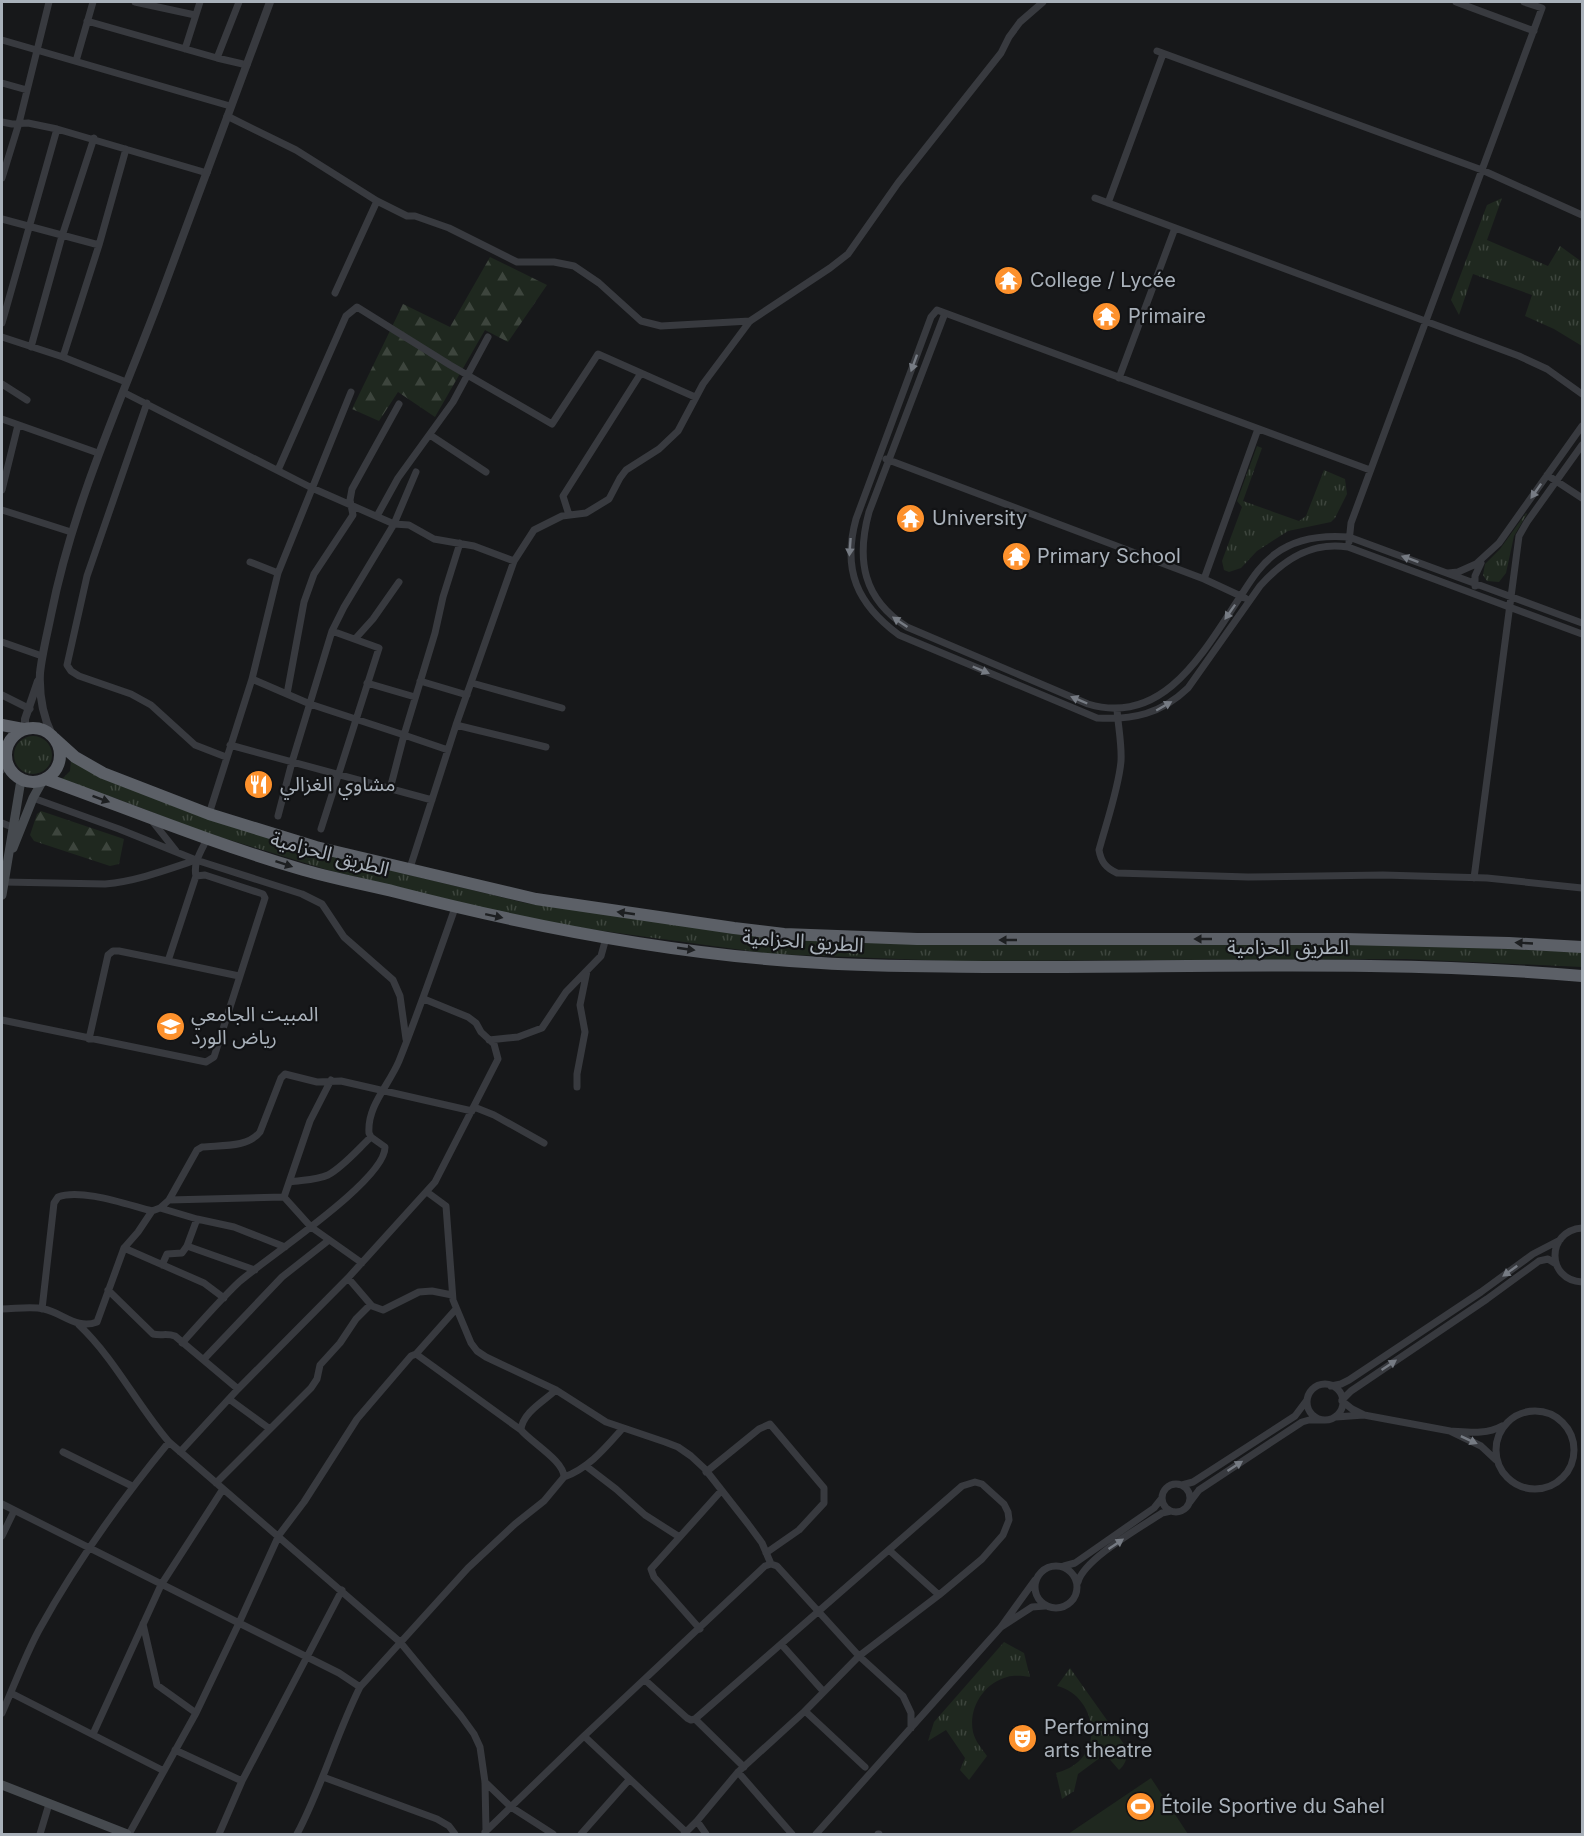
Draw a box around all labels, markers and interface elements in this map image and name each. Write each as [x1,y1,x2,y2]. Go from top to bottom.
temple icon: College / Lycée [993,264,1025,296]
place label: College / Lycée [1030,268,1176,292]
temple icon: Primaire [1091,300,1123,332]
place label: Primaire [1128,304,1206,328]
one-way arrow [908,354,918,372]
one-way arrow [1530,482,1542,498]
temple icon: University [895,502,927,534]
place label: University [932,506,1027,530]
one-way arrow [846,537,855,556]
temple icon: Primary School [1000,540,1032,572]
place label: Primary School [1037,544,1181,568]
one-way arrow [1400,554,1418,564]
one-way arrow [1224,603,1236,619]
one-way arrow [893,616,909,628]
one-way arrow [972,666,990,675]
one-way arrow [1069,695,1087,705]
one-way arrow [1156,701,1172,712]
restaurant icon: مشاوي الغزالي [243,768,275,800]
place label: مشاوي الغزالي [280,772,396,800]
one-way arrow [92,794,110,804]
street label: الطريق الحزامية [268,827,392,882]
one-way arrow [275,860,293,869]
one-way arrow [616,909,635,918]
one-way arrow [485,912,503,922]
street label: الطريق الحزامية [741,925,865,958]
one-way arrow [1194,934,1213,944]
one-way arrow [999,935,1018,945]
street label: الطريق الحزامية [1227,935,1349,960]
one-way arrow [1515,939,1534,948]
one-way arrow [677,944,696,954]
place label: المبيت الجامعي رياض الورد [191,1002,319,1049]
school or university icon: المبيت الجامعي رياض الورد [154,1010,186,1042]
one-way arrow [1503,1264,1518,1276]
one-way arrow [1380,1359,1396,1371]
one-way arrow [1460,1436,1477,1445]
one-way arrow [1227,1460,1243,1472]
one-way arrow [1108,1538,1124,1550]
place label: Performing arts theatre [1044,1715,1152,1762]
theatre icon: Performing arts theatre [1007,1723,1039,1755]
sports icon: Étoile Sportive du Sahel [1124,1790,1156,1822]
place label: Étoile Sportive du Sahel [1161,1793,1385,1818]

